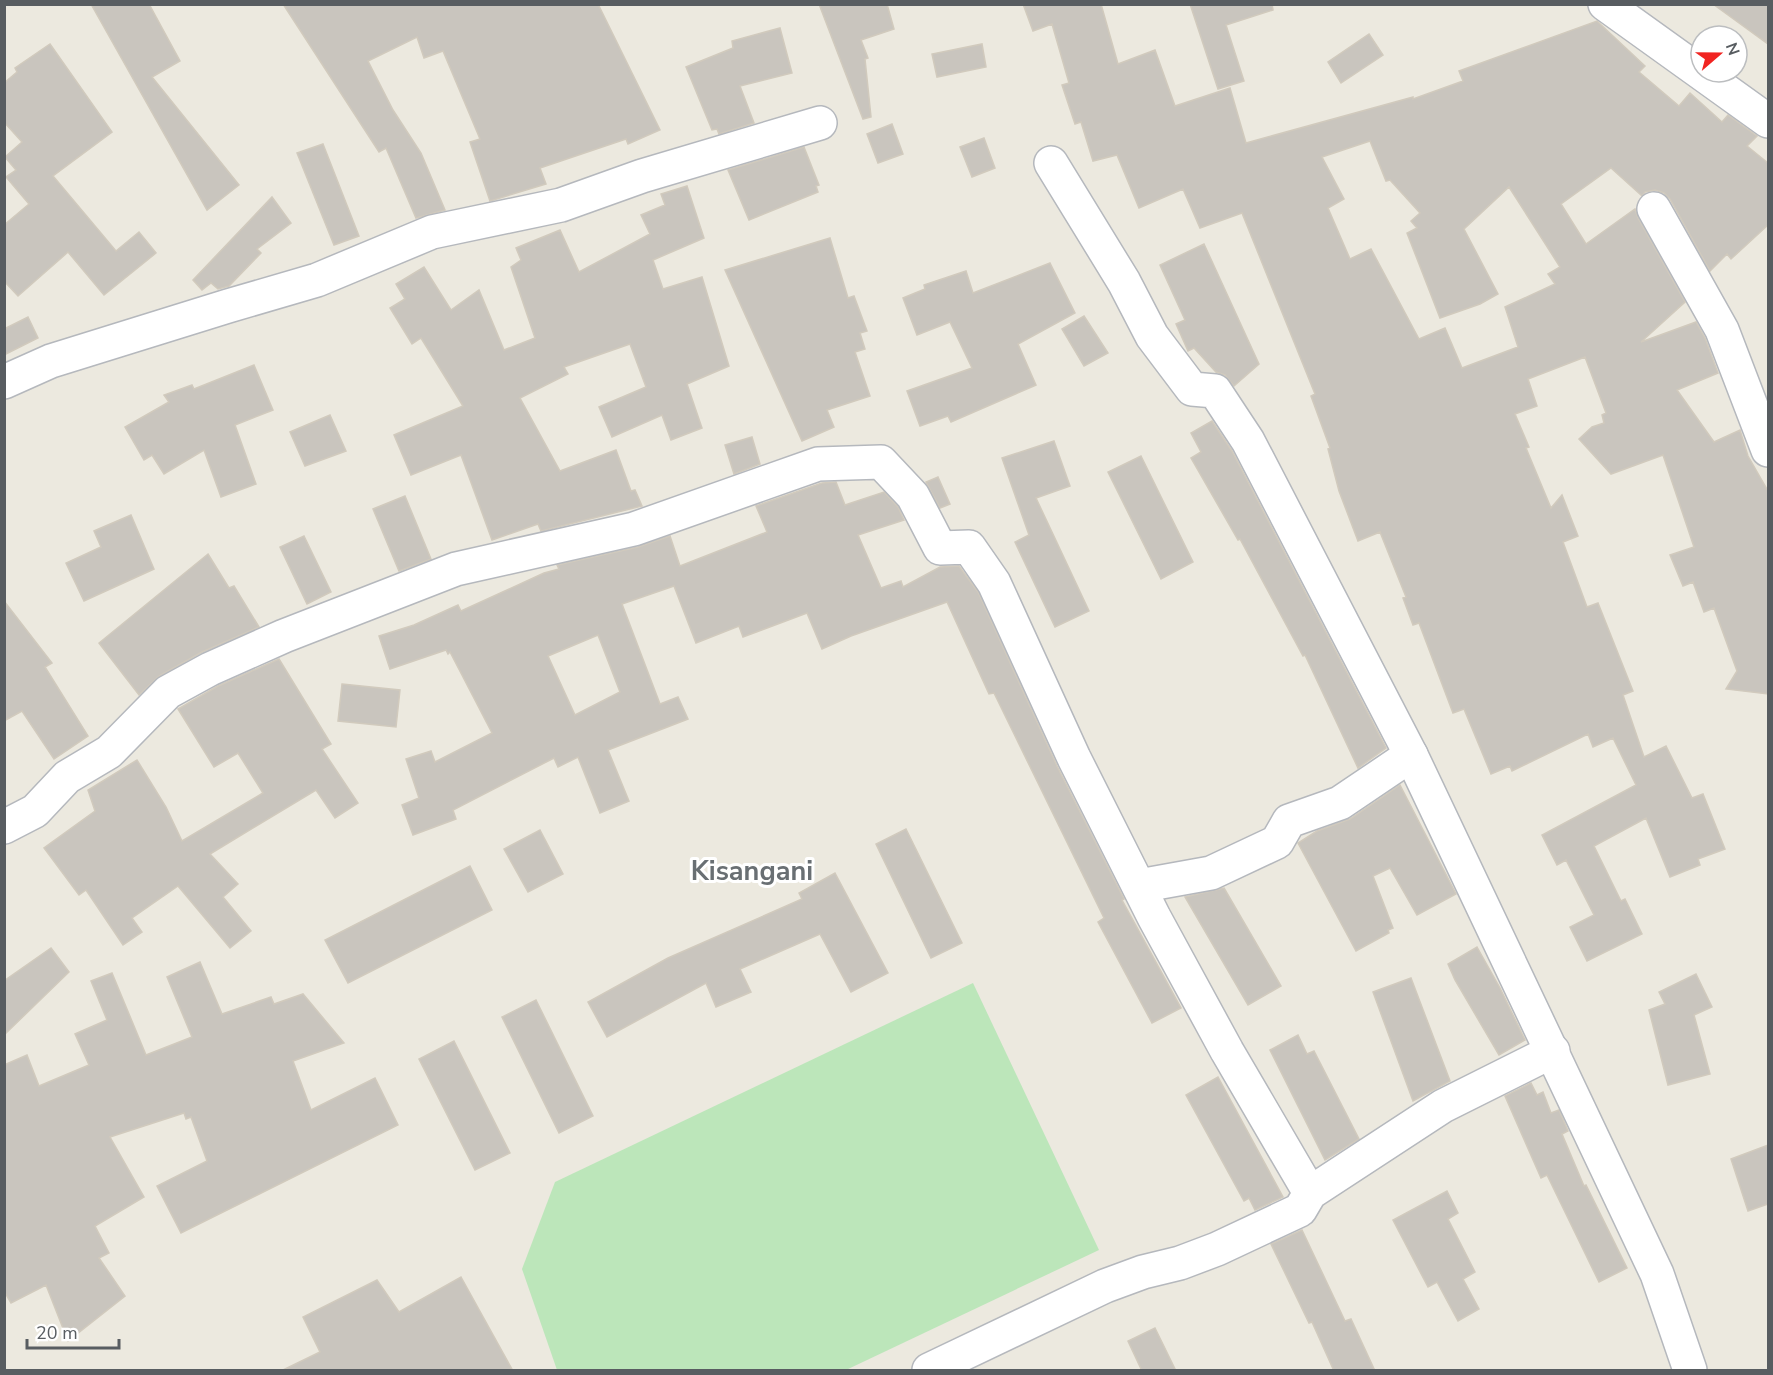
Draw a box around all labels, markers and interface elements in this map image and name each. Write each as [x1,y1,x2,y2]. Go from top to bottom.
north arrow [1689,24,1749,84]
text: N [1720,40,1745,59]
district label: Kisangani [691,853,813,890]
scale bar [27,1312,118,1350]
text: 20 m [36,1321,78,1345]

